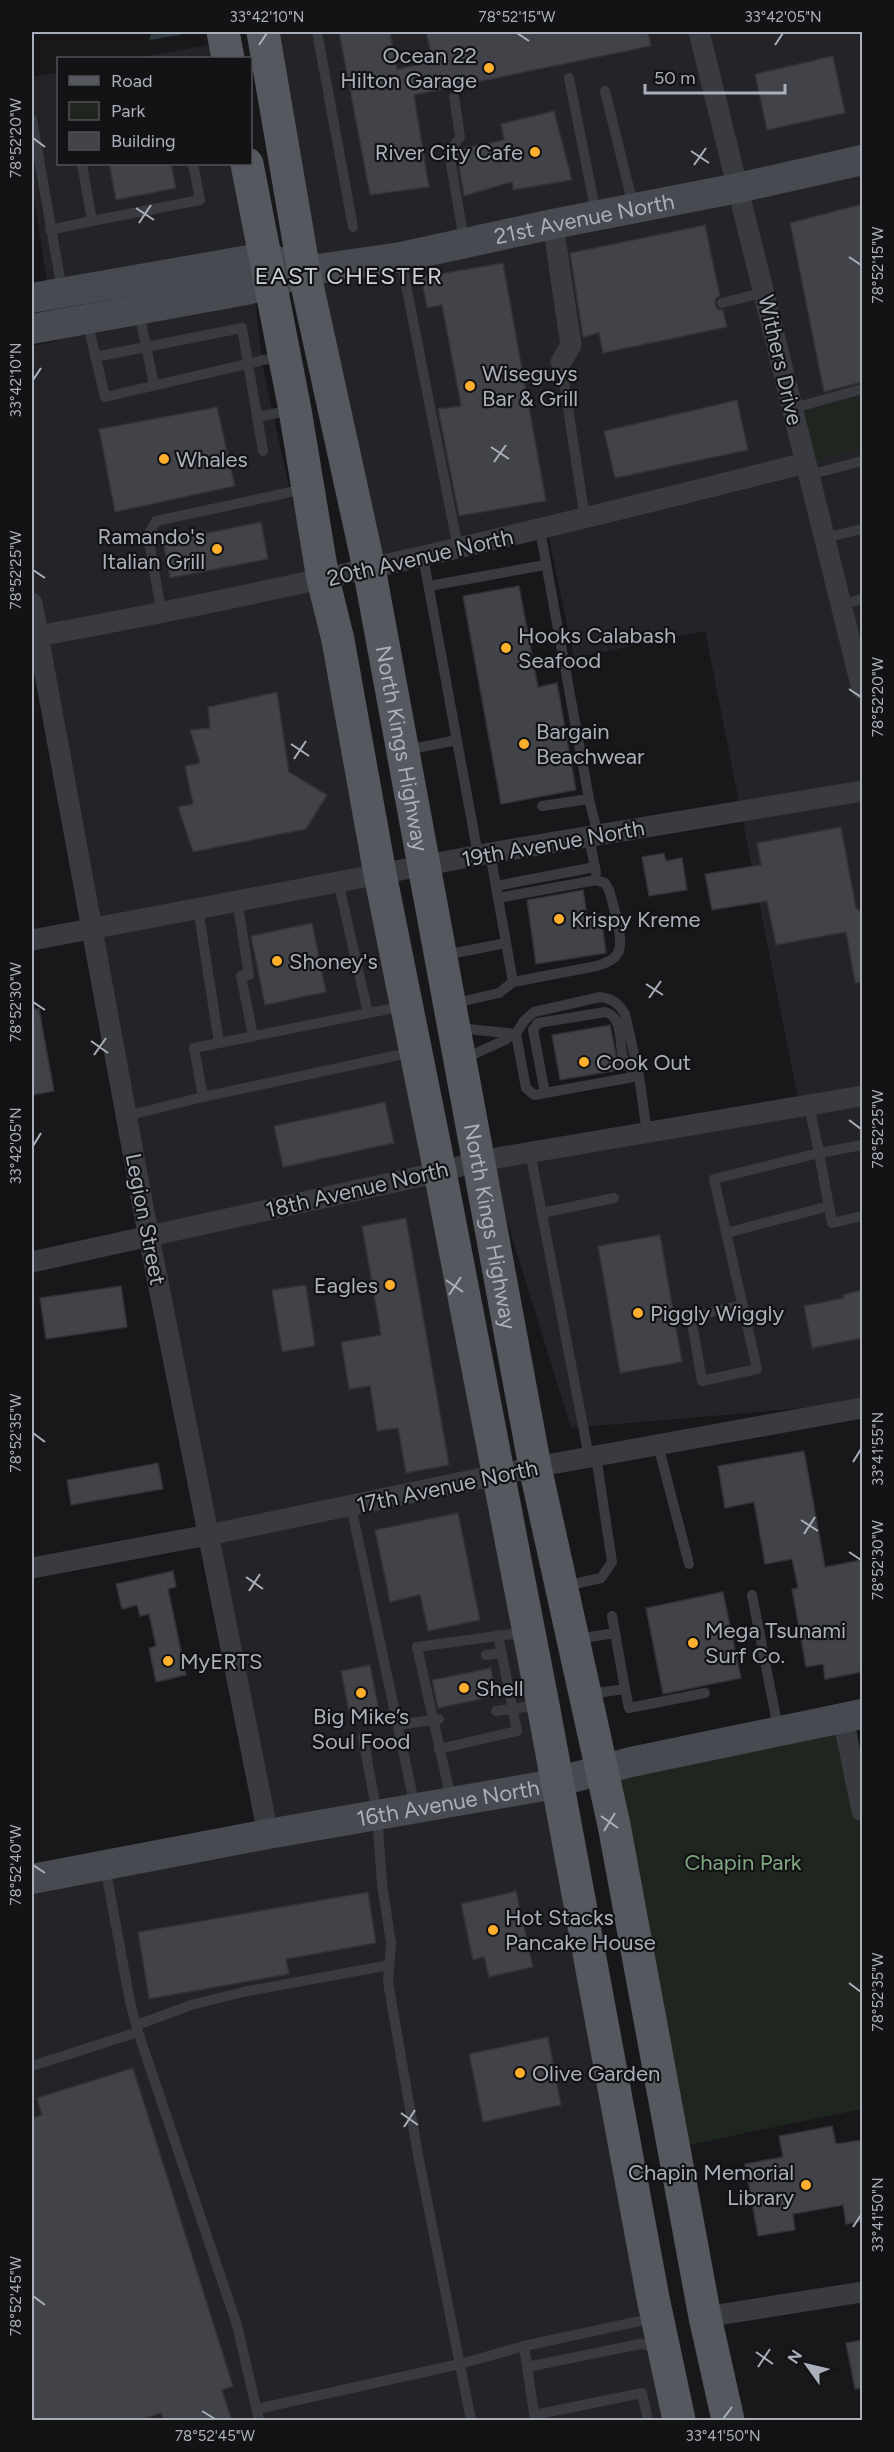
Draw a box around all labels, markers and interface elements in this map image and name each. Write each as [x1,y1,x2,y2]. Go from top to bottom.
text: 33°42'10"N [230,8,304,26]
text: 78°52'15"W [479,8,556,26]
text: 33°42'05"N [744,8,822,26]
place label: Ocean 22 Hilton Garage [340,42,477,94]
legend [57,57,252,165]
scale bar [645,57,784,95]
marker: Ocean 22 Hilton Garage [482,61,496,75]
text: 50 m [654,67,696,89]
text: Road [111,70,152,92]
text: 78°52'20"W [7,97,25,178]
text: Park [111,100,146,122]
text: Building [111,130,176,152]
place label: River City Cafe [375,139,523,166]
marker: River City Cafe [528,145,542,159]
street label: 21st Avenue North [492,188,677,250]
text: 78°52'15"W [869,226,887,303]
district label: EAST CHESTER [254,261,444,290]
street label: Withers Drive [752,292,809,428]
text: 33°42'10"N [7,343,25,417]
place label: Wiseguys Bar & Grill [482,360,578,412]
marker: Wiseguys Bar & Grill [463,379,477,393]
place label: Whales [176,446,248,473]
marker: Whales [157,452,171,466]
place label: Ramando's Italian Grill [97,523,205,575]
street label: 20th Avenue North [324,523,516,592]
text: 78°52'25"W [7,530,25,610]
marker: Ramando's Italian Grill [210,542,224,556]
place label: Hooks Calabash Seafood [518,622,676,674]
marker: Hooks Calabash Seafood [499,641,513,655]
street label: North Kings Highway [370,643,434,854]
text: 78°52'20"W [869,656,887,737]
place label: Bargain Beachwear [536,718,645,770]
marker: Bargain Beachwear [517,737,531,751]
street label: 19th Avenue North [460,814,647,873]
place label: Krispy Kreme [571,906,700,933]
marker: Krispy Kreme [552,912,566,926]
place label: Shoney's [289,948,378,975]
marker: Shoney's [270,954,284,968]
text: 78°52'30"W [7,962,25,1042]
place label: Cook Out [596,1049,691,1076]
marker: Cook Out [577,1055,591,1069]
text: 78°52'25"W [869,1089,887,1169]
text: 33°42'05"N [7,1107,25,1185]
street label: North Kings Highway [458,1121,522,1332]
street label: Legion Street [120,1151,172,1287]
street label: 18th Avenue North [263,1155,451,1224]
place label: Eagles [314,1272,378,1299]
marker: Eagles [383,1278,397,1292]
place label: Piggly Wiggly [650,1300,784,1327]
marker: Piggly Wiggly [631,1306,645,1320]
text: 78°52'35"W [7,1393,25,1472]
text: 33°41'55"N [869,1412,887,1486]
street label: 17th Avenue North [354,1454,540,1519]
text: 78°52'30"W [869,1520,887,1600]
place label: Mega Tsunami Surf Co. [705,1617,846,1669]
marker: Mega Tsunami Surf Co. [686,1636,700,1650]
place label: MyERTS [180,1648,263,1675]
marker: MyERTS [161,1654,175,1668]
place label: Shell [476,1675,523,1702]
marker: Shell [457,1681,471,1695]
marker: Big Mike’s Soul Food [354,1686,368,1700]
place label: Big Mike’s Soul Food [311,1703,411,1755]
street label: 16th Avenue North [355,1774,542,1832]
text: 78°52'40"W [7,1824,25,1905]
park label: Chapin Park [684,1849,802,1876]
place label: Hot Stacks Pancake House [505,1904,656,1956]
marker: Hot Stacks Pancake House [486,1923,500,1937]
text: 78°52'35"W [869,1952,887,2031]
place label: Olive Garden [532,2060,660,2087]
marker: Olive Garden [513,2066,527,2080]
place label: Chapin Memorial Library [628,2159,794,2211]
text: 33°41'50"N [869,2177,887,2253]
marker: Chapin Memorial Library [799,2178,813,2192]
text: 78°52'45"W [7,2255,25,2336]
north arrow [777,2335,837,2395]
text: N [784,2346,806,2367]
text: 78°52'45"W [175,2427,256,2445]
text: 33°41'50"N [685,2427,761,2445]

